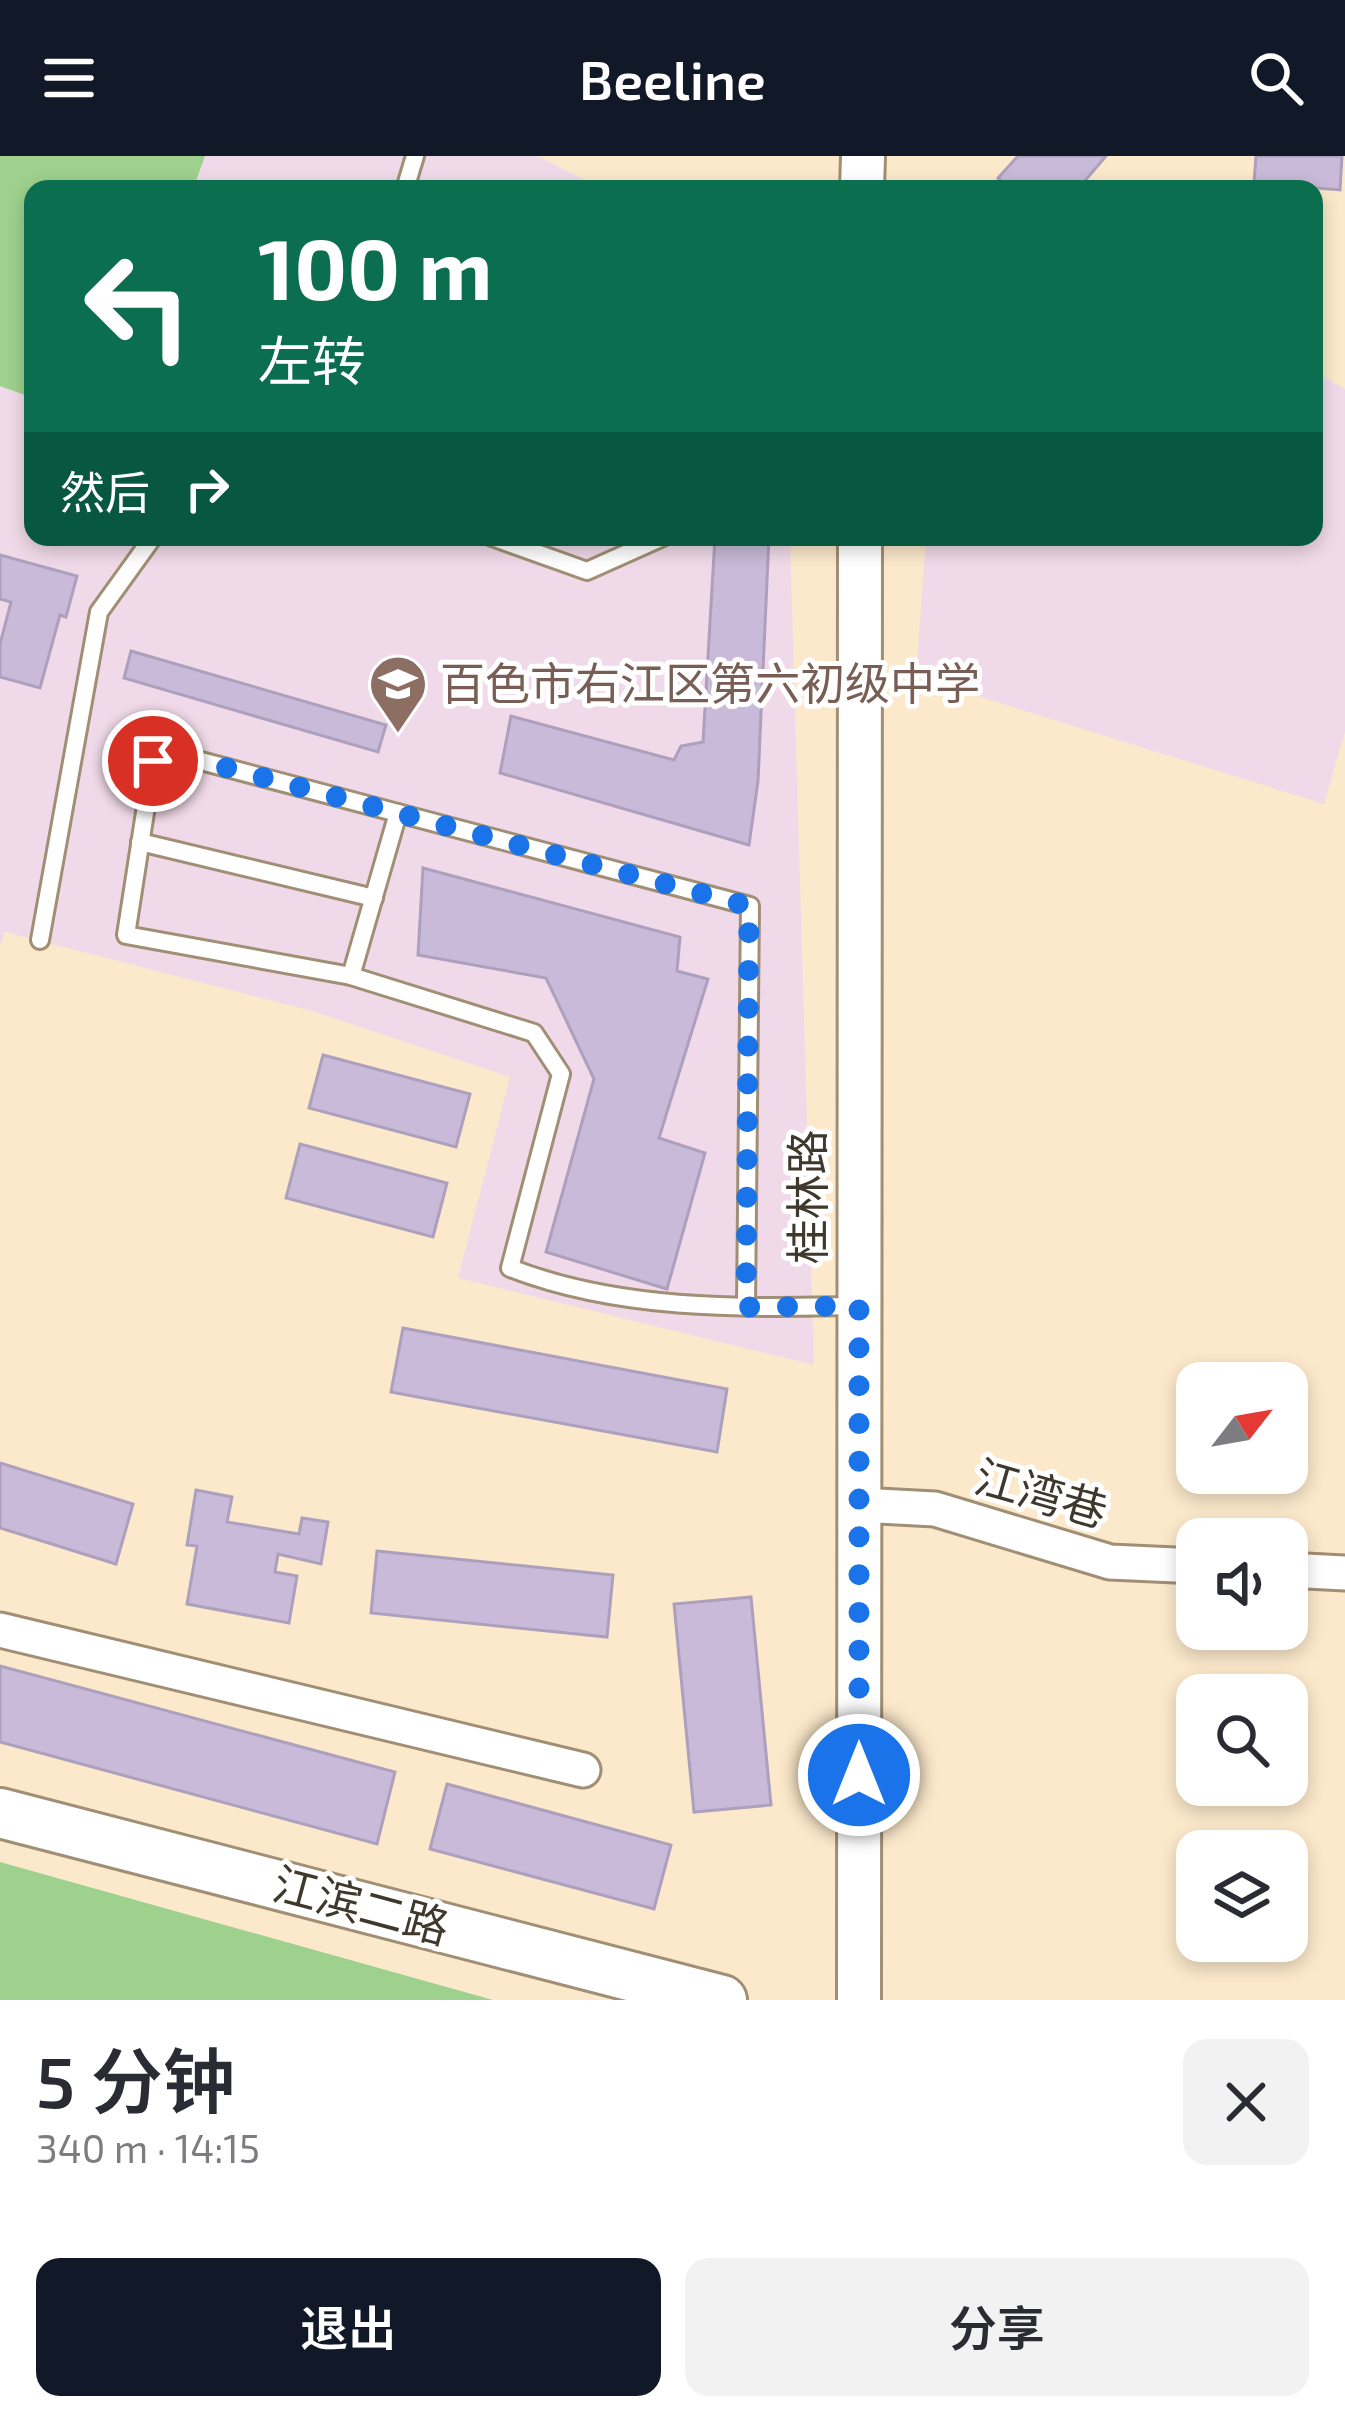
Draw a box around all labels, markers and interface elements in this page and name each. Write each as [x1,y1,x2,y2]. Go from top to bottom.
icon: menu [36,45,102,111]
icon: search [1243,45,1309,111]
text: Beeline [579,46,766,111]
text: 100 m [258,216,492,317]
icon: left [60,228,216,384]
text: 左转 [258,327,366,392]
icon: right [174,456,240,522]
text: 然后 [60,464,150,518]
school or university icon: 百色市右江区第六初级中学 [367,653,429,735]
place label: 百色市右江区第六初级中学 [440,655,980,709]
pin [102,710,204,812]
icon: arrive [120,728,186,794]
street label: 桂林路 [779,1129,833,1265]
north arrow [1176,1362,1308,1494]
map controls [1176,1362,1308,1962]
street label: 江湾巷 [969,1448,1114,1537]
button: sound [1176,1518,1308,1650]
button: search [1176,1674,1308,1806]
position arrow [796,1712,922,1838]
button: layers [1176,1830,1308,1962]
street label: 江滨二路 [268,1855,455,1953]
text: 5 分钟 [36,2036,235,2122]
button: close [1183,2039,1309,2165]
text: 340 m · 14:15 [36,2124,260,2171]
button: 退出 [36,2258,661,2396]
button: 分享 [685,2258,1309,2396]

